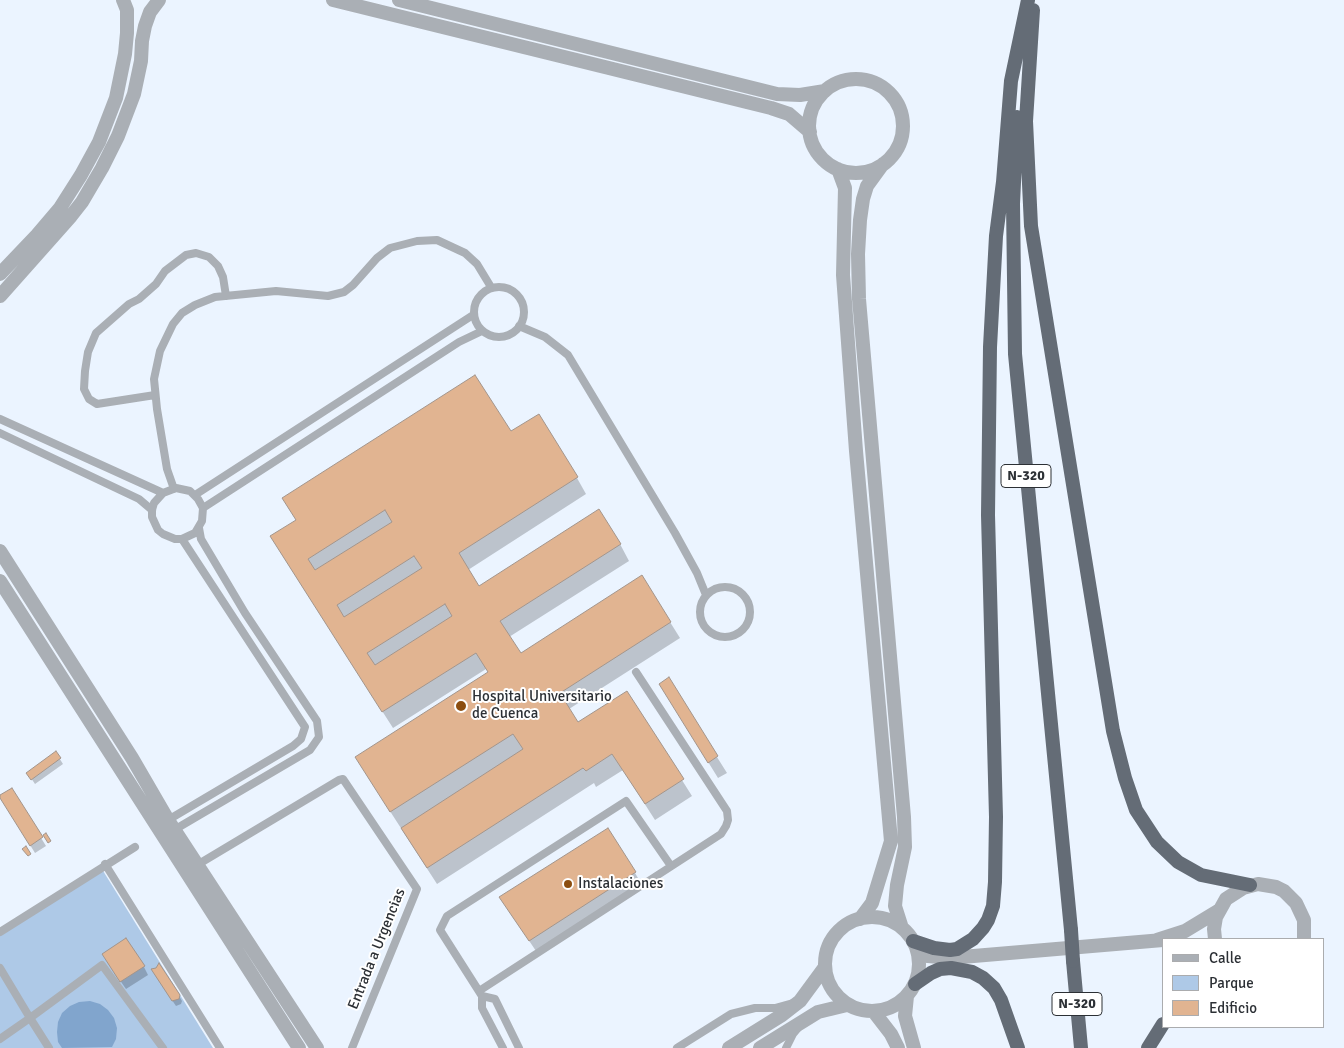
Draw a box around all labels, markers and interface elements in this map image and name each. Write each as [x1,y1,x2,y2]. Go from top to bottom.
road number: N-320 [1001,464,1051,488]
place label: Hospital Universitario de Cuenca [472,688,612,723]
marker: Hospital Universitario de Cuenca [454,699,468,713]
place label: Instalaciones [578,875,663,893]
marker: Instalaciones [562,878,574,890]
street label: Entrada a Urgencias [344,886,410,1012]
legend [1162,938,1324,1028]
text: Calle [1209,949,1242,967]
text: Parque [1209,974,1254,992]
road number: N-320 [1052,992,1102,1016]
text: Edificio [1209,999,1257,1017]

